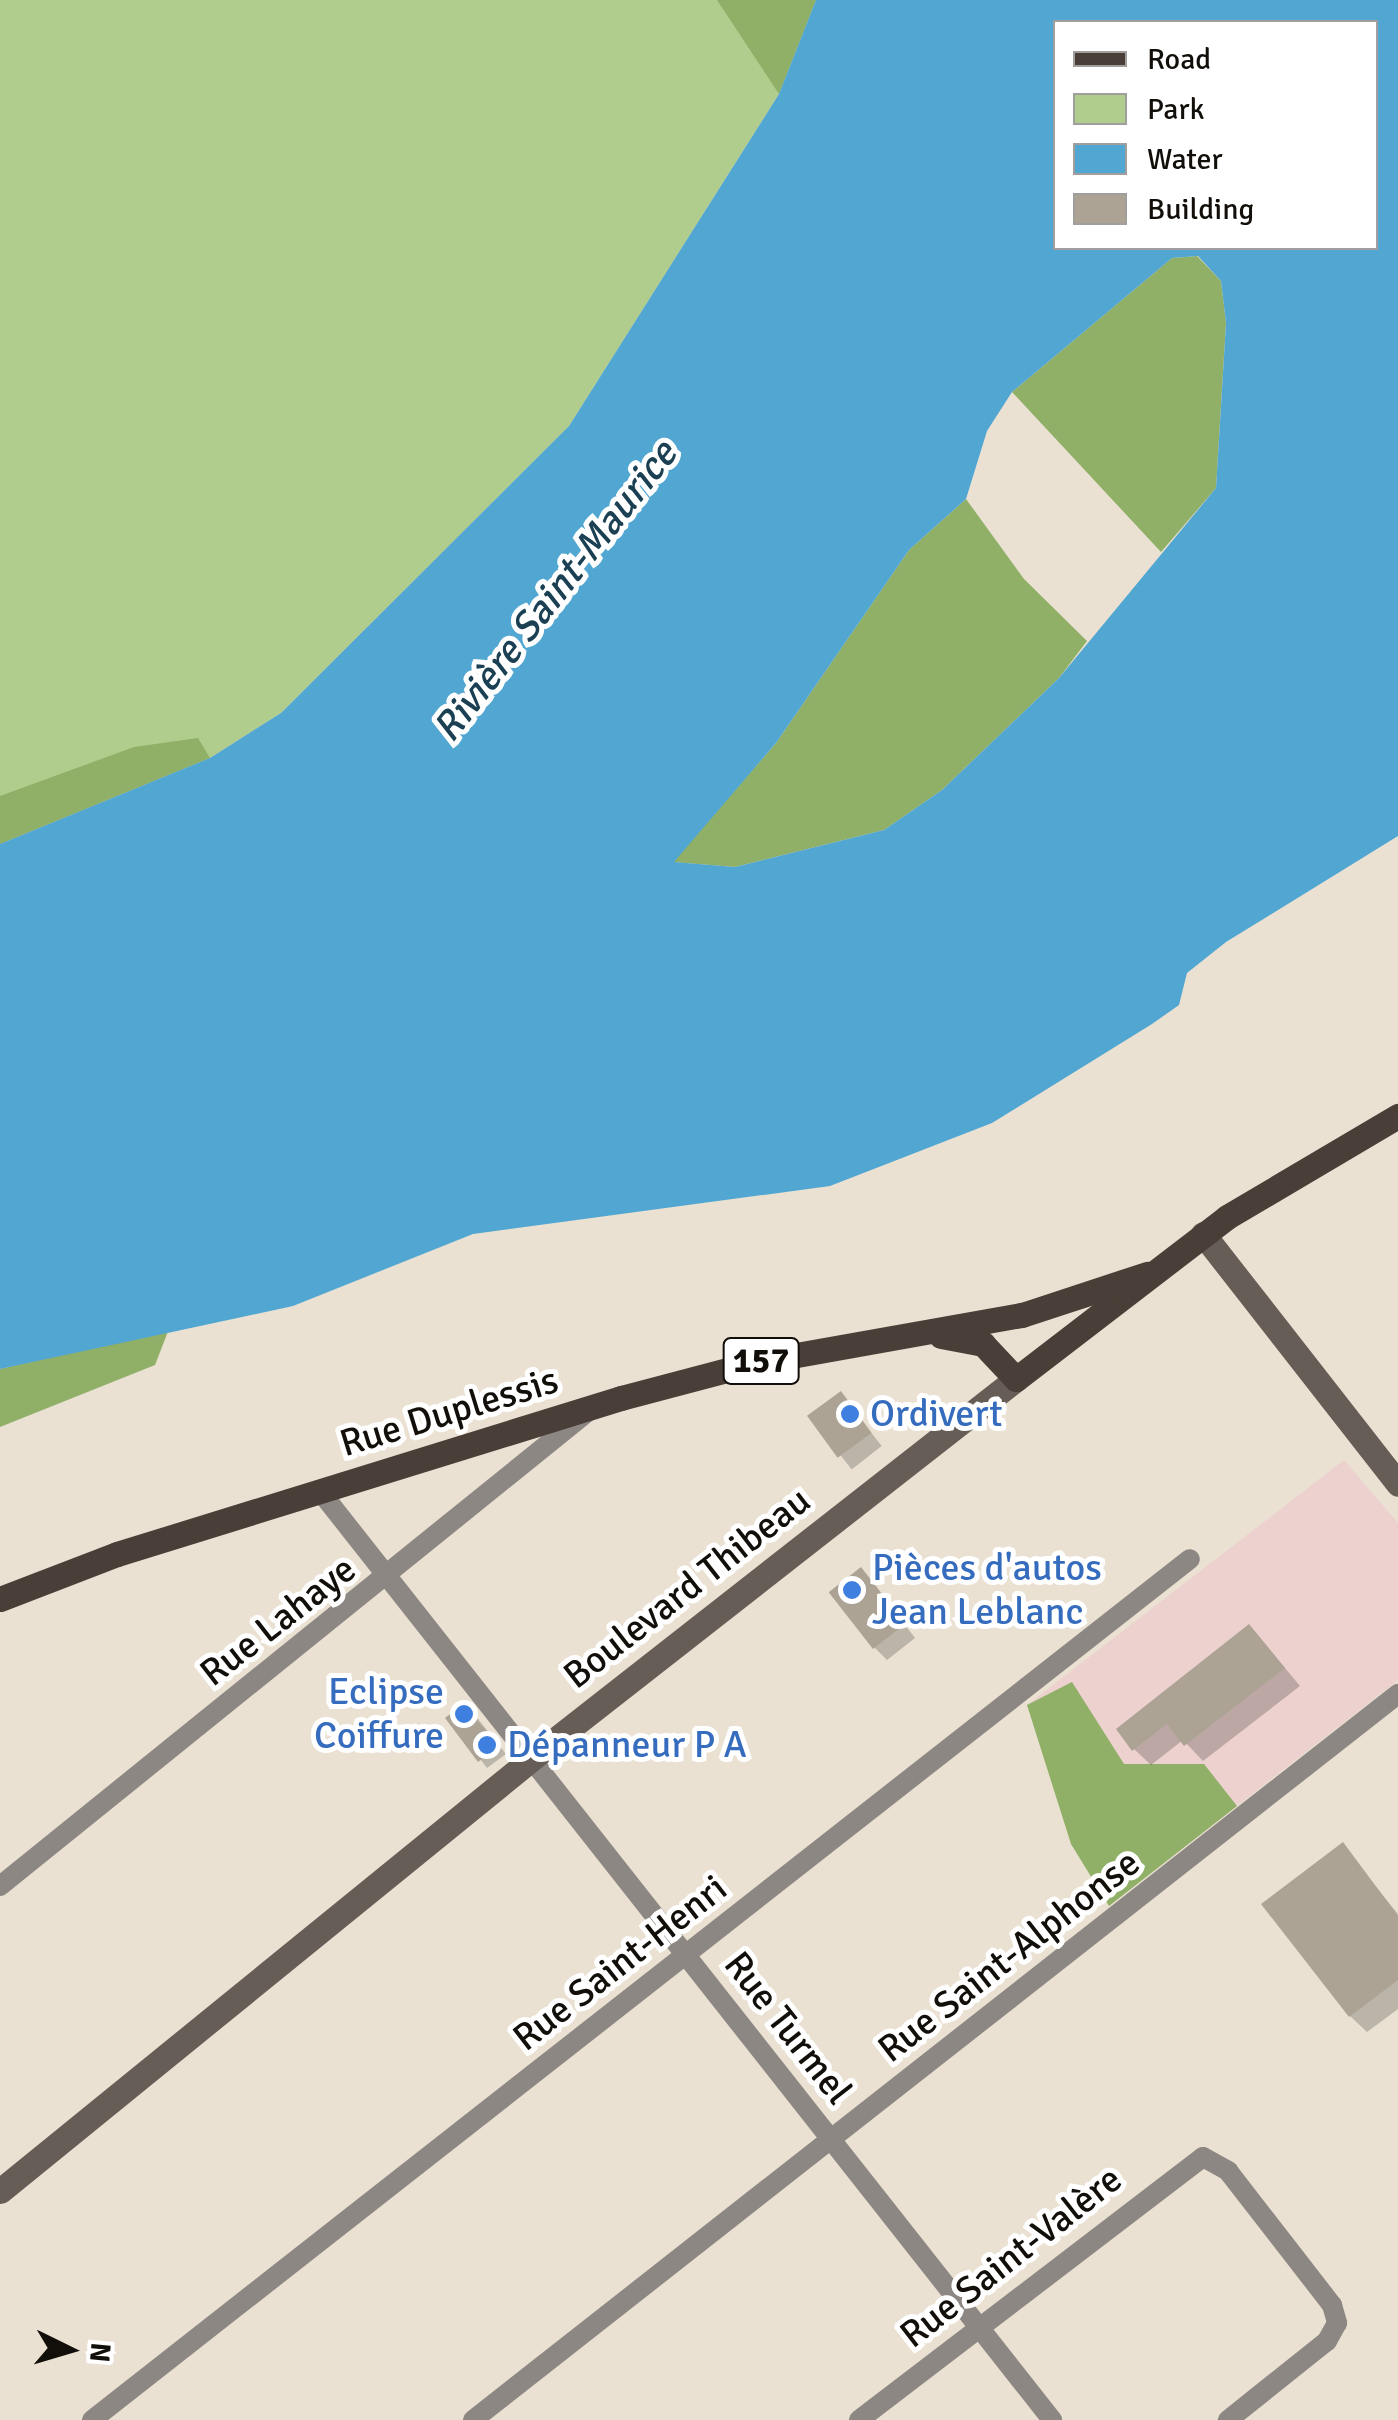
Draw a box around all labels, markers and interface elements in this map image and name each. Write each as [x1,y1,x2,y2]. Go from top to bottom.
legend [1053,20,1378,250]
text: Road [1147,41,1211,78]
text: Park [1147,91,1205,128]
text: Water [1147,141,1223,178]
text: Building [1147,191,1254,228]
water label: Rivière Saint-Maurice [423,431,687,751]
road number: 157 [721,1331,801,1391]
street label: Rue Duplessis [334,1357,564,1467]
place label: Ordivert [870,1391,1002,1437]
marker: Ordivert [839,1403,861,1425]
street label: Boulevard Thibeau [555,1478,819,1698]
place label: Pièces d'autos Jean Leblanc [872,1545,1102,1635]
street label: Rue Lahaye [191,1546,365,1696]
marker: Pièces d'autos Jean Leblanc [841,1579,863,1601]
place label: Eclipse Coiffure [314,1669,444,1758]
marker: Eclipse Coiffure [453,1703,475,1725]
place label: Dépanneur P A [507,1722,747,1768]
marker: Dépanneur P A [476,1734,498,1756]
street label: Rue Saint-Alphonse [869,1840,1149,2072]
street label: Rue Saint-Henri [504,1865,736,2061]
street label: Rue Turmel [714,1943,862,2113]
street label: Rue Saint-Valère [891,2156,1131,2358]
north arrow [20,2300,120,2400]
text: N [82,2341,118,2364]

